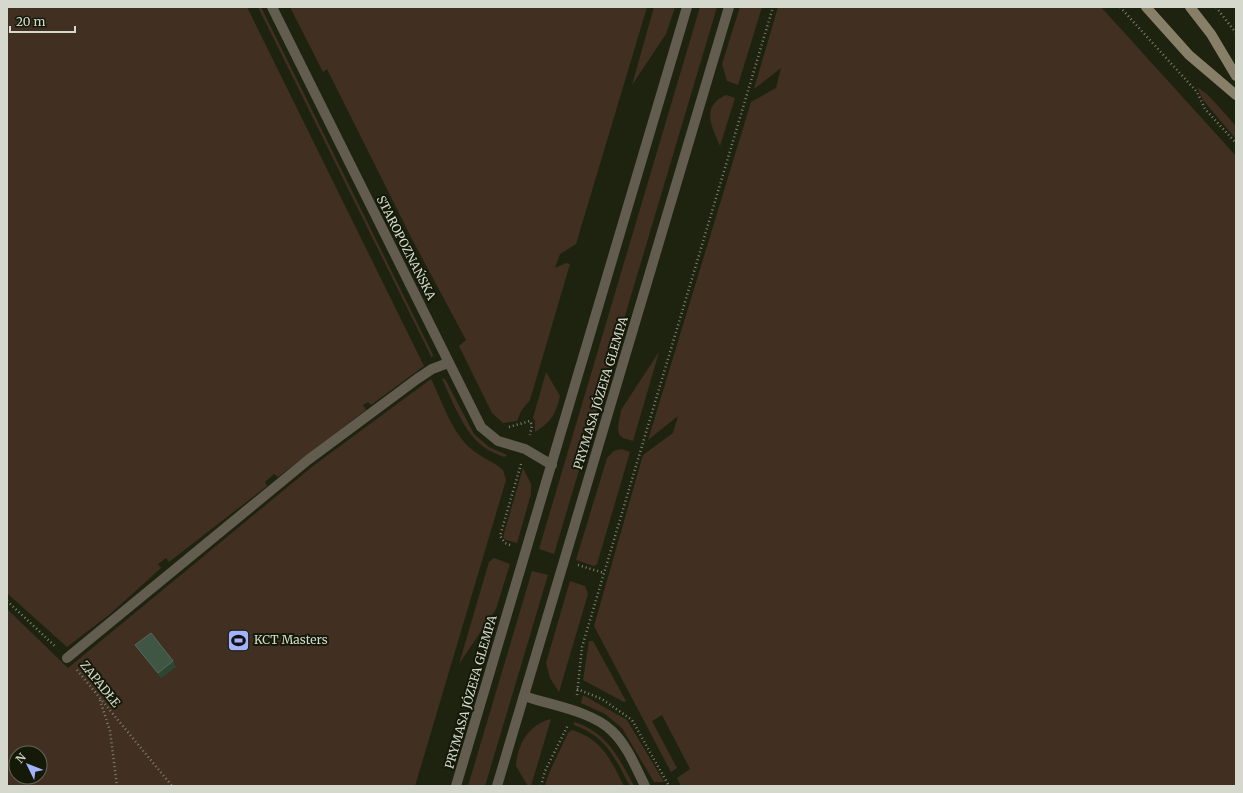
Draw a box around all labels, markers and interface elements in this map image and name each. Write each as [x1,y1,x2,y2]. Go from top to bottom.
scale bar [10,8,75,34]
text: 20 m [16,14,45,29]
street label: STAROPOZNAŃSKA [374,193,440,303]
street label: PRYMASA JÓZEFA GLEMPA [570,314,631,471]
street label: PRYMASA JÓZEFA GLEMPA [441,613,500,770]
sports icon: KCT Masters [226,627,252,653]
place label: KCT Masters [254,632,328,647]
street label: ZAPADŁE [77,657,124,710]
north arrow [8,745,48,785]
text: N [13,750,29,766]

